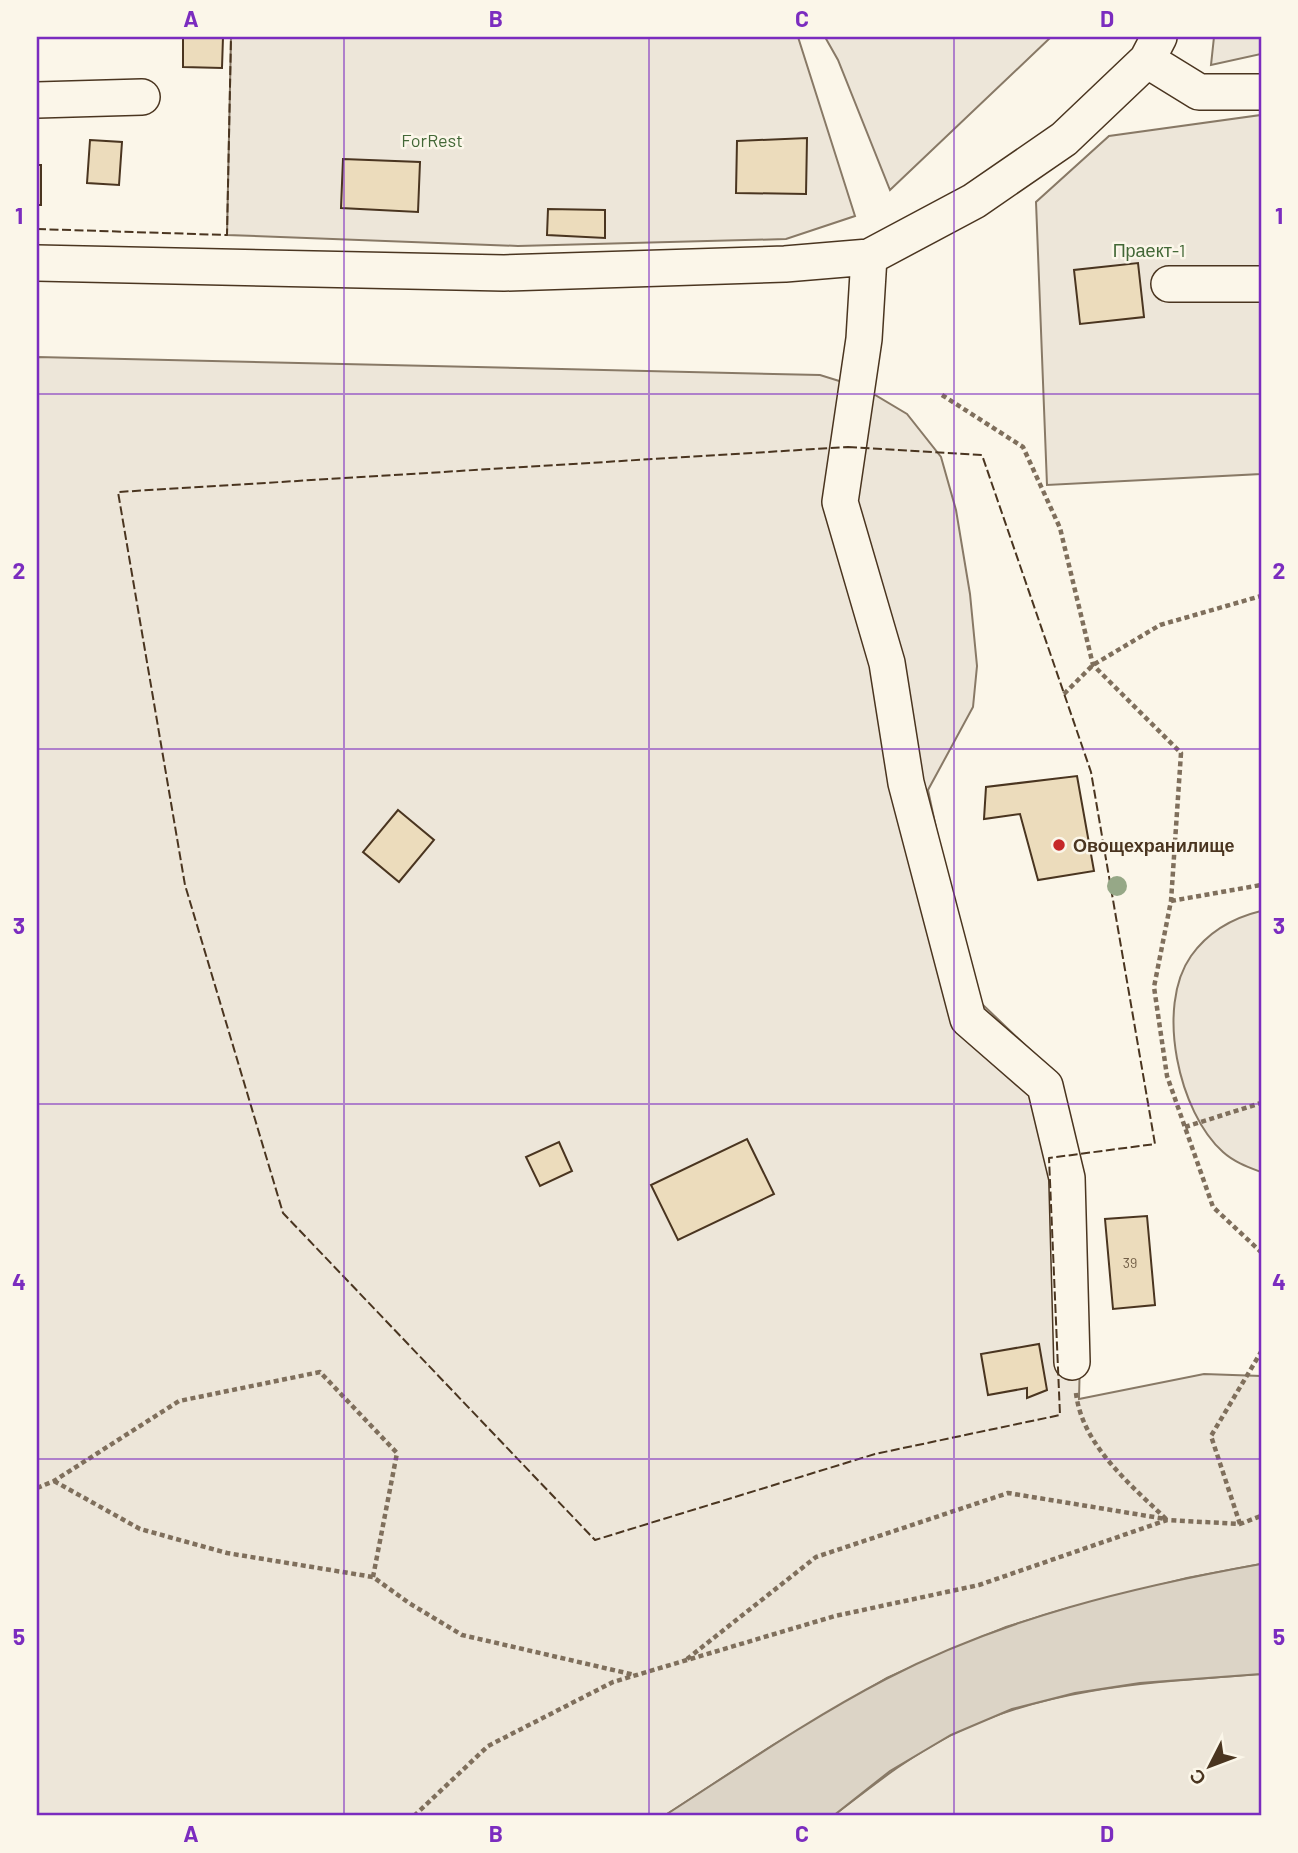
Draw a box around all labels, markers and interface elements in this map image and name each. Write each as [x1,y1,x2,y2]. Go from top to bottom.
text: A [183,4,199,32]
text: B [489,4,503,32]
text: C [795,4,809,32]
text: D [1100,4,1114,32]
park label: ForRest [401,129,463,151]
text: 1 [15,201,23,229]
text: 1 [1275,201,1283,229]
park label: Праект-1 [1113,239,1185,261]
text: 2 [13,556,25,584]
text: 2 [1273,556,1285,584]
place label: Овощехранилище [1073,834,1234,856]
marker: Овощехранилище [1051,837,1067,853]
text: 3 [13,911,25,939]
text: 3 [1273,911,1285,939]
house number: 39 [1123,1254,1137,1271]
text: 4 [12,1267,26,1295]
text: 4 [1272,1267,1286,1295]
text: 5 [13,1622,25,1650]
text: 5 [1273,1622,1285,1650]
north arrow [1176,1730,1246,1800]
text: С [1184,1765,1210,1791]
text: A [183,1819,199,1847]
text: B [489,1819,503,1847]
text: C [795,1819,809,1847]
text: D [1100,1819,1114,1847]

